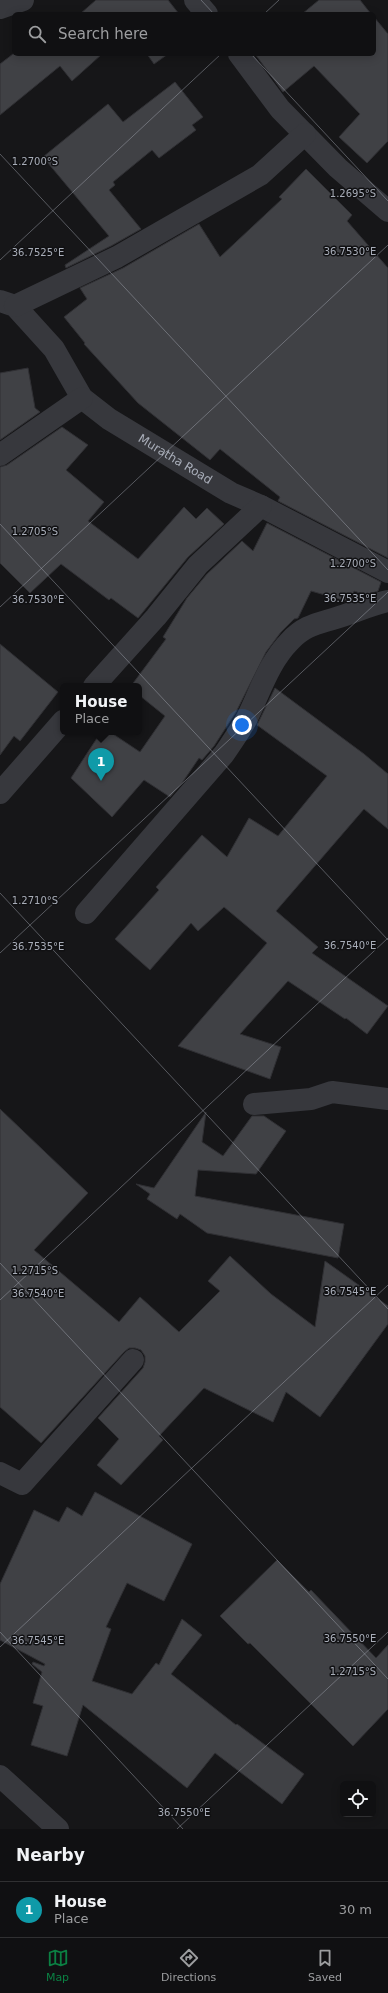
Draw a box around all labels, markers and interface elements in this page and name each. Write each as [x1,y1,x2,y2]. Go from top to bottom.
search box [12,12,376,56]
icon: search [26,23,48,45]
text: Search here [58,25,148,43]
text: 1.2700°S [12,156,58,167]
text: 1.2695°S [330,188,376,199]
text: 36.7530°E [324,246,376,257]
text: 36.7525°E [12,247,64,258]
street label: Muratha Road [136,431,215,487]
text: 1.2705°S [12,526,58,537]
text: 1.2700°S [330,558,376,569]
text: 36.7535°E [324,593,376,604]
text: 36.7530°E [12,594,64,605]
popup [60,683,142,735]
text: House [75,693,127,711]
text: Place [75,711,109,726]
your location [232,715,252,735]
pin: 1 [88,748,114,781]
text: 1.2710°S [12,895,58,906]
text: 36.7540°E [324,940,376,951]
text: 36.7535°E [12,941,64,952]
text: 1.2715°S [12,1265,58,1276]
text: 36.7545°E [324,1286,376,1297]
text: 36.7540°E [12,1288,64,1299]
text: 36.7550°E [324,1633,376,1644]
text: 36.7545°E [12,1635,64,1646]
text: 1.2715°S [330,1666,376,1677]
map controls [340,1781,376,1817]
button: locate [340,1781,376,1817]
text: 36.7550°E [158,1807,210,1818]
text: Nearby [16,1845,85,1865]
text: House [54,1893,107,1911]
text: 1 [24,1902,34,1917]
text: 30 m [339,1902,372,1917]
text: Place [54,1911,89,1926]
tab: Map [46,1947,69,1984]
tab: Directions [161,1947,216,1984]
tab: Saved [308,1947,342,1984]

